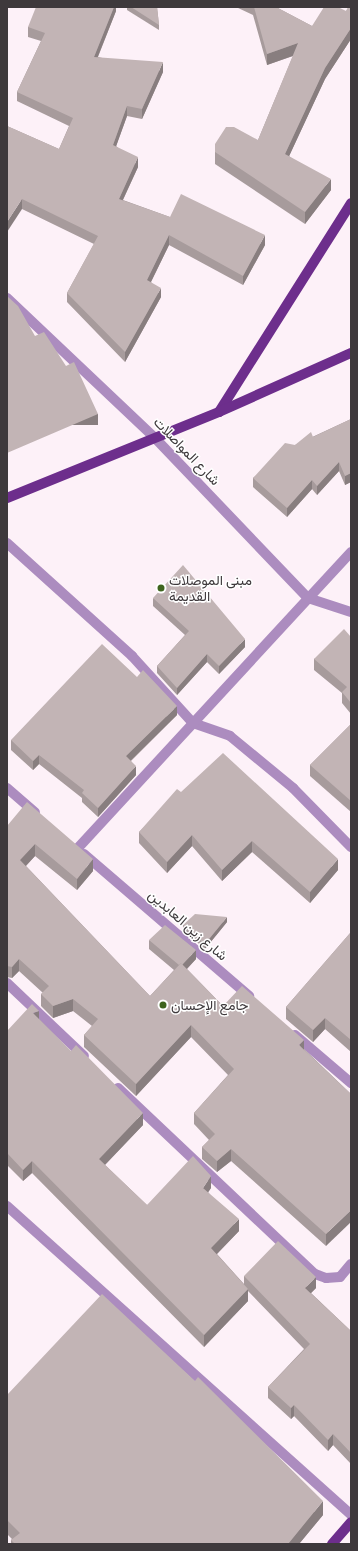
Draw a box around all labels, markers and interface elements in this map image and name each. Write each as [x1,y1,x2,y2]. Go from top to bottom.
street label: شارع المواصلات [150,413,224,489]
place label: مبنى الموصلات القديمة [169,572,252,604]
marker: مبنى الموصلات القديمة [156,583,166,593]
street label: شارع زين العابدين [145,886,231,964]
place label: جامع الإحسان [171,997,248,1013]
marker: جامع الإحسان [158,1000,168,1010]

